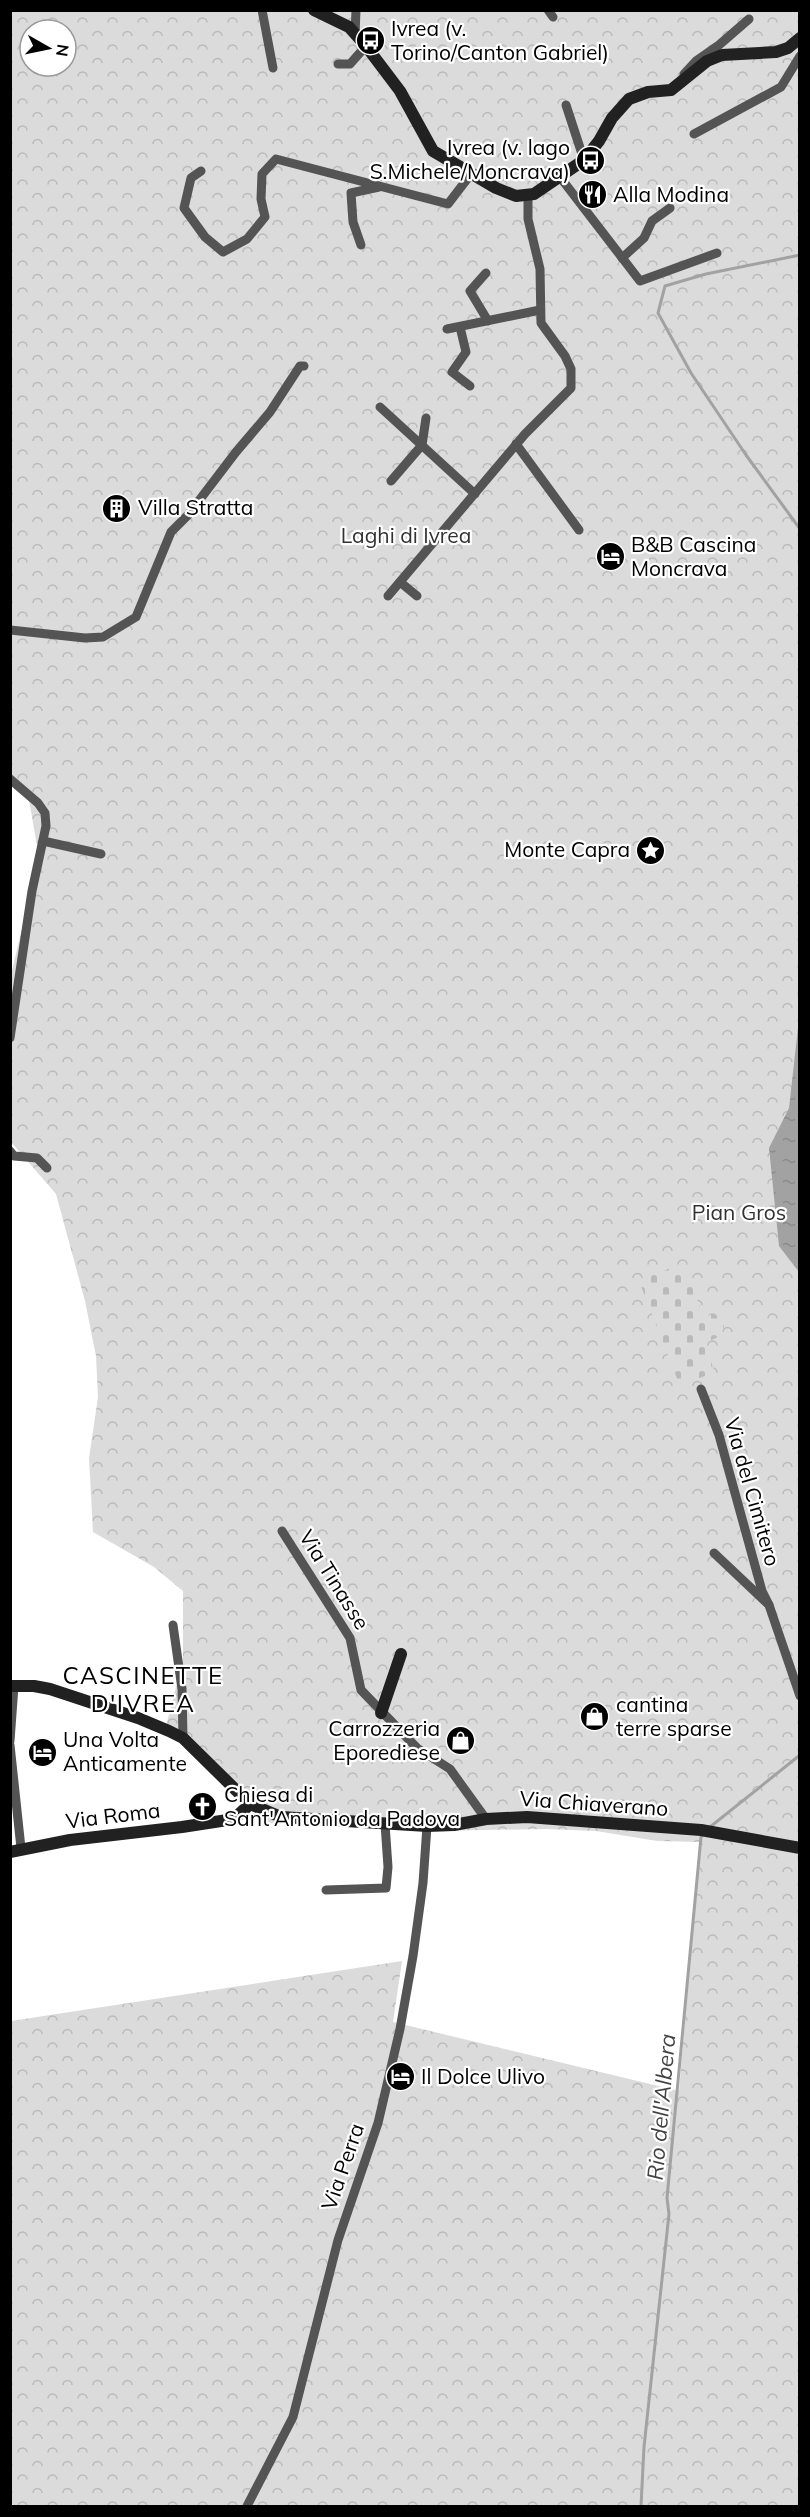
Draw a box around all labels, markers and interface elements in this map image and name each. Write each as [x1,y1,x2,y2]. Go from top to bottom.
place label: Ivrea (v. Torino/Canton Gabriel) [391,15,609,65]
north arrow [18,18,78,78]
bus stop icon: Ivrea (v. Torino/Canton Gabriel) [354,25,386,57]
text: N [52,43,74,58]
place label: Ivrea (v. lago S.Michele/Moncrava) [370,134,570,184]
bus stop icon: Ivrea (v. lago S.Michele/Moncrava) [575,144,607,176]
restaurant icon: Alla Modina [576,179,608,211]
place label: Alla Modina [613,181,729,207]
building icon: Villa Stratta [101,492,133,524]
place label: Villa Stratta [138,494,253,520]
park label: Laghi di Ivrea [341,522,471,548]
place label: B&B Cascina Moncrava [631,531,756,581]
hotel icon: B&B Cascina Moncrava [594,541,626,573]
place icon: Monte Capra [635,834,667,866]
place label: Monte Capra [504,836,630,862]
park label: Pian Gros [692,1199,786,1225]
street label: Via del Cimitero [719,1415,787,1569]
street label: Via Tinasse [294,1525,376,1634]
district label: CASCINETTE D'IVREA [62,1660,224,1718]
place label: cantina terre sparse [616,1691,732,1741]
shop icon: cantina terre sparse [579,1701,611,1733]
place label: Carrozzeria Eporediese [328,1715,440,1765]
shop icon: Carrozzeria Eporediese [445,1725,477,1757]
place label: Una Volta Anticamente [63,1726,187,1776]
hotel icon: Una Volta Anticamente [26,1736,58,1768]
place label: Chiesa di Sant'Antonio da Padova [224,1781,460,1831]
street label: Via Chiaverano [519,1785,669,1821]
church icon: Chiesa di Sant'Antonio da Padova [187,1791,219,1823]
street label: Via Roma [64,1796,162,1834]
water label: Rio dell'Albera [641,2033,681,2181]
hotel icon: Il Dolce Ulivo [384,2061,416,2093]
place label: Il Dolce Ulivo [421,2063,545,2089]
street label: Via Perra [315,2120,369,2214]

